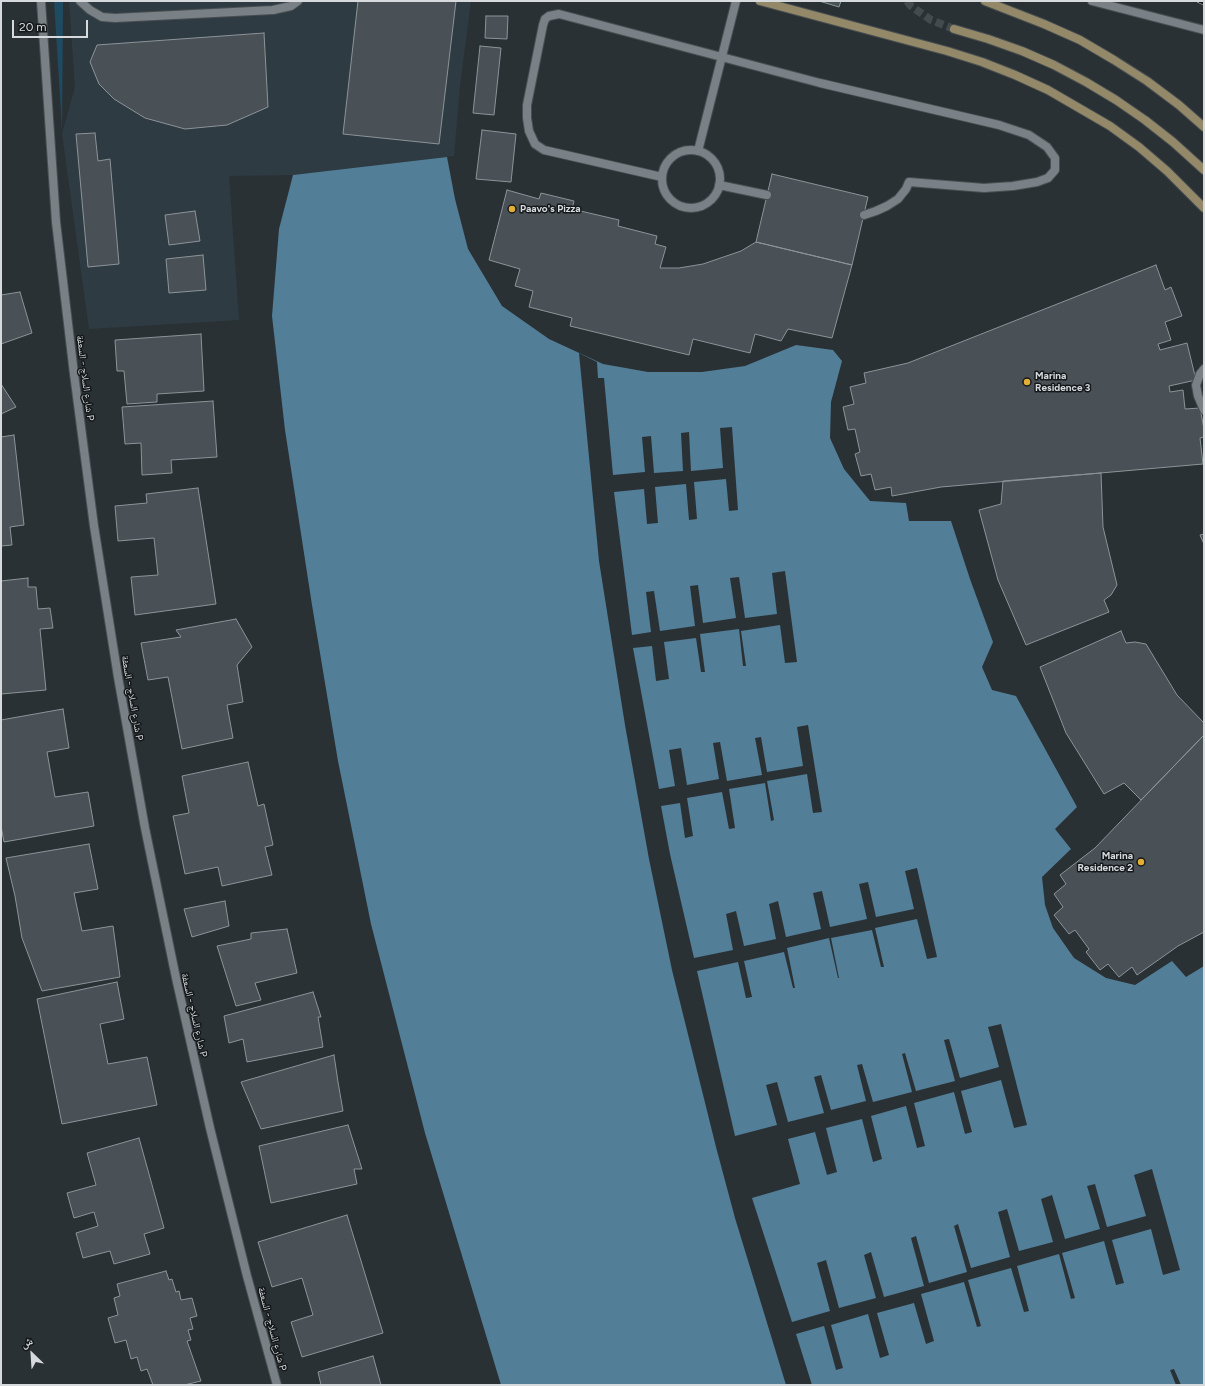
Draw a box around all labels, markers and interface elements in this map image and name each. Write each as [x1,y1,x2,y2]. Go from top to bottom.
scale bar [14,12,90,38]
text: 20 m [19,20,47,34]
place label: Paavo's Pizza [520,203,581,215]
marker: Paavo's Pizza [507,204,517,214]
street label: شارع السلاج - السعفة P [74,335,96,421]
place label: Marina Residence 3 [1035,370,1090,394]
marker: Marina Residence 3 [1022,377,1032,387]
street label: شارع السلاج - السعفة P [119,655,145,741]
place label: Marina Residence 2 [1077,850,1133,874]
marker: Marina Residence 2 [1136,857,1146,867]
street label: شارع السلاج - السعفة P [178,972,210,1058]
street label: شارع السلاج - السعفة P [255,1286,289,1372]
north arrow [12,1334,52,1374]
text: ش [19,1334,35,1351]

